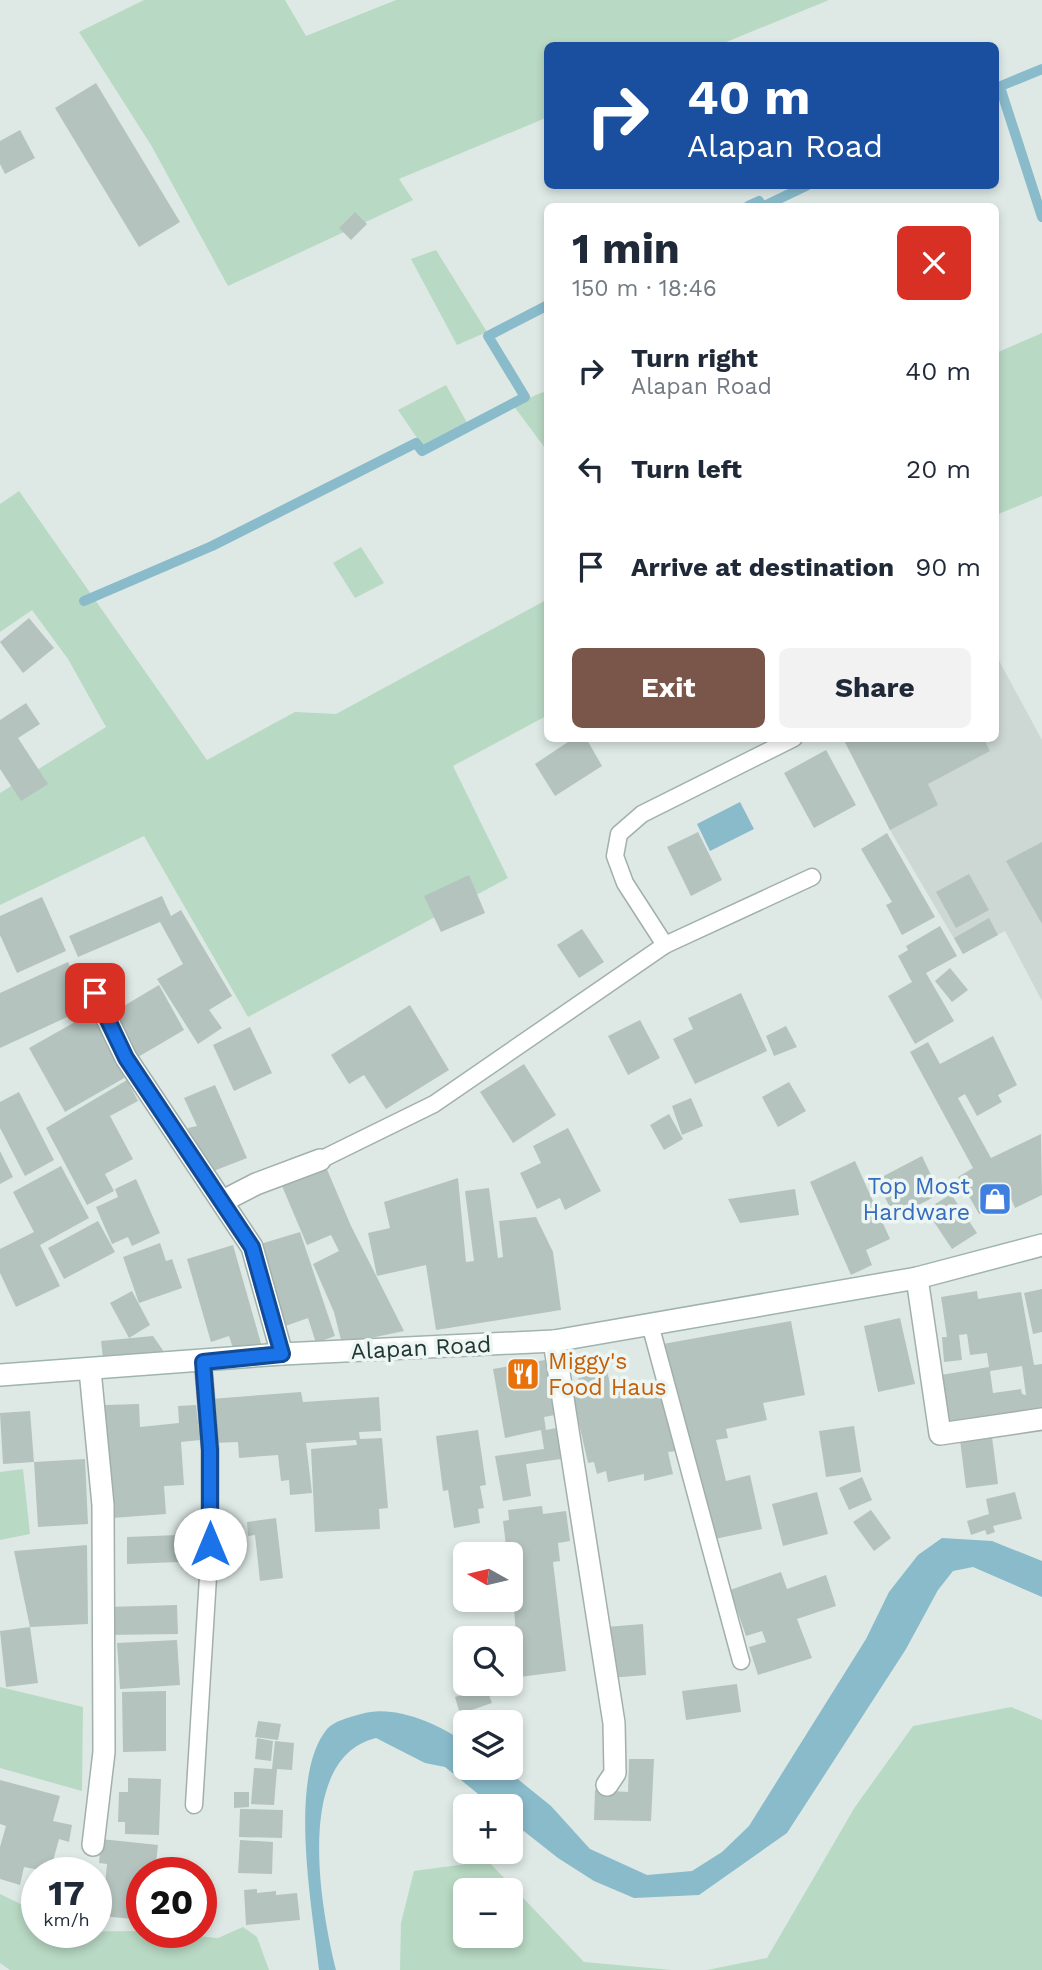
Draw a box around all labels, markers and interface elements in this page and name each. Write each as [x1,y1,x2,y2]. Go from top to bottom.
text: 40 m [687,68,810,126]
icon: right [572,70,663,161]
text: Alapan Road [687,127,883,165]
text: 1 min [572,224,680,273]
button: close [897,226,971,300]
text: 150 m · 18:46 [572,275,717,302]
text: Turn right [631,343,758,373]
icon: right [572,352,610,390]
text: 40 m [905,356,971,386]
text: Alapan Road [631,373,772,400]
icon: left [572,450,610,488]
text: Turn left [631,454,742,484]
text: 20 m [906,454,971,484]
icon: arrive [572,548,610,586]
text: Arrive at destination [631,552,894,582]
text: 90 m [915,552,981,582]
button: Exit [572,648,765,728]
button: Share [779,648,971,728]
pin [65,963,125,1023]
icon: arrive [76,974,114,1012]
place label: Top Most Hardware [863,1173,970,1226]
shop icon: Top Most Hardware [976,1180,1014,1218]
street label: Alapan Road [350,1331,492,1365]
place label: Miggy's Food Haus [548,1348,667,1401]
restaurant icon: Miggy's Food Haus [504,1355,542,1393]
position arrow [173,1507,247,1581]
north arrow [453,1542,523,1612]
map controls [453,1542,523,1948]
button: search [453,1626,523,1696]
button: layers [453,1710,523,1780]
button: + [453,1794,523,1864]
speed limit sign: 20 [126,1857,217,1948]
text: 17 [48,1872,85,1914]
button: − [453,1878,523,1948]
text: km/h [43,1909,90,1930]

